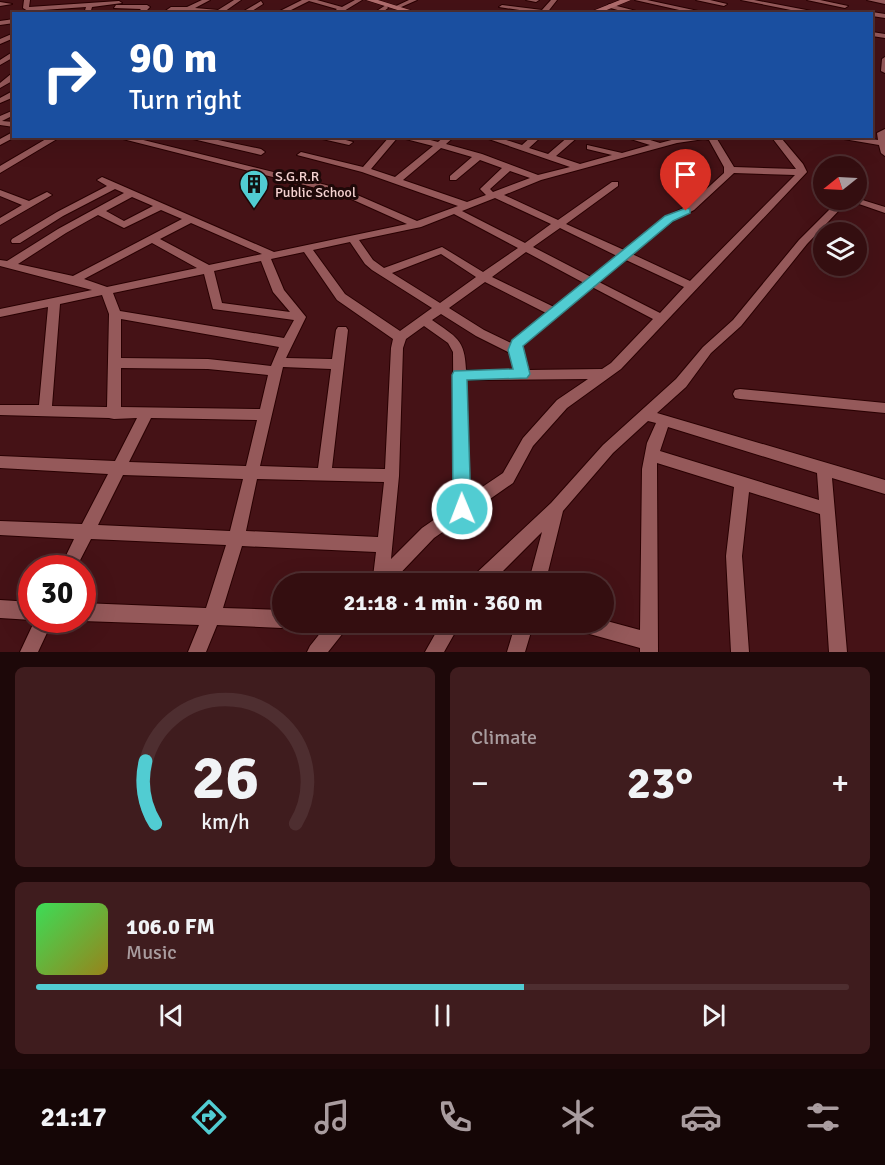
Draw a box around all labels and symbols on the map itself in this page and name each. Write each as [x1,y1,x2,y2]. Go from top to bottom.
pin [660,149,711,211]
north arrow [813,156,867,210]
building icon: S.G.R.R Public School [238,168,270,210]
place label: S.G.R.R Public School [275,168,356,201]
position arrow [430,477,494,541]
speed limit sign: 30 [18,555,96,633]

